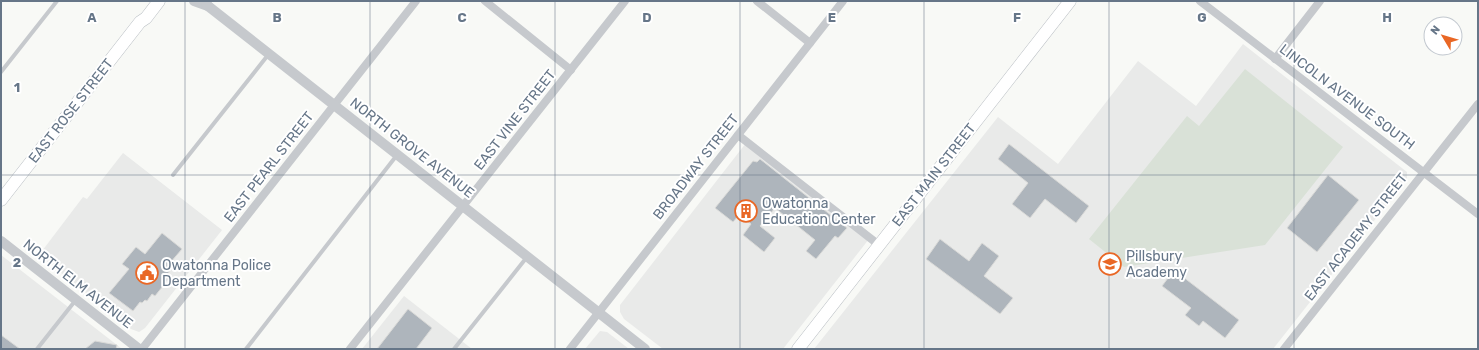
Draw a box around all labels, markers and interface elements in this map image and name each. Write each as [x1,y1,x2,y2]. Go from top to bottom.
text: A [87,10,97,25]
text: B [272,10,282,25]
text: C [457,10,467,25]
text: D [642,10,652,25]
text: E [828,10,836,25]
text: F [1013,10,1021,25]
text: G [1197,10,1207,25]
text: H [1382,10,1392,25]
north arrow [1423,16,1463,56]
text: N [1428,23,1443,37]
street label: LINCOLN AVENUE SOUTH [1276,41,1418,153]
street label: EAST ROSE STREET [25,55,117,167]
street label: EAST VINE STREET [471,66,559,174]
text: 1 [14,80,20,95]
street label: NORTH GROVE AVENUE [347,94,477,202]
street label: EAST PEARL STREET [221,108,317,226]
street label: BROADWAY STREET [650,111,742,223]
street label: EAST MAIN STREET [889,120,979,230]
street label: EAST ACADEMY STREET [1301,170,1411,304]
place label: Owatonna Education Center [762,195,876,228]
building icon: Owatonna Education Center [733,198,759,224]
street label: NORTH ELM AVENUE [20,236,136,332]
place label: Pillsbury Academy [1126,248,1187,281]
school or university icon: Pillsbury Academy [1097,251,1123,277]
text: 2 [13,255,21,270]
place label: Owatonna Police Department [162,257,271,290]
public building icon: Owatonna Police Department [134,260,160,286]

